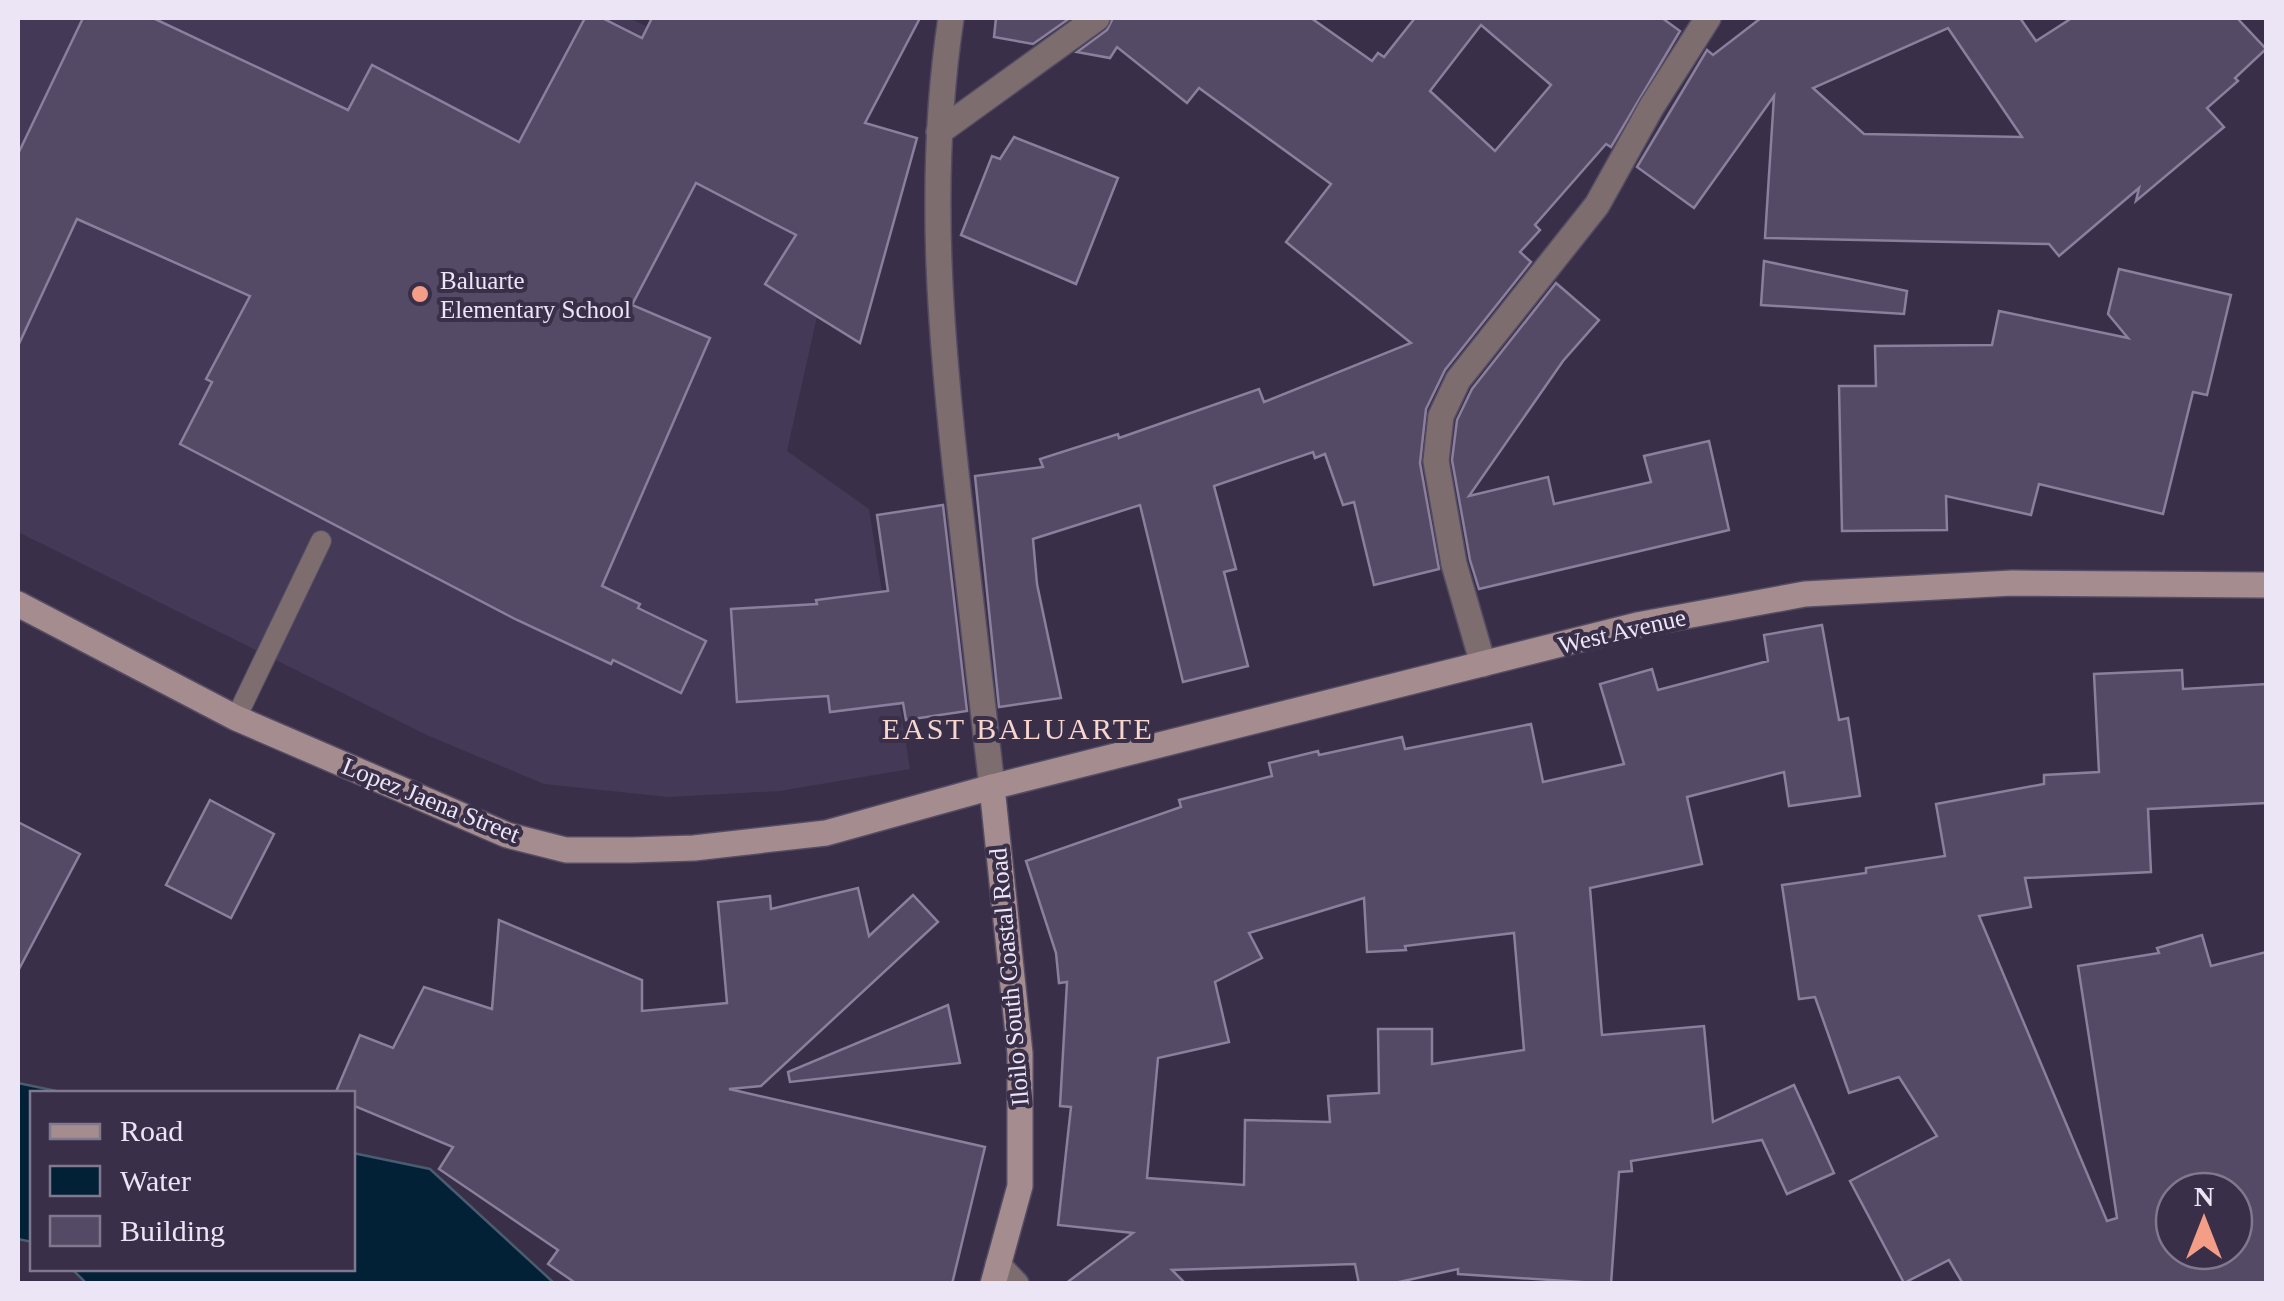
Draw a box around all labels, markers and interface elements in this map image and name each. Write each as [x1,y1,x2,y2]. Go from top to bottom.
place label: Baluarte Elementary School [440,267,631,323]
marker: Baluarte Elementary School [409,283,431,305]
street label: West Avenue [1556,603,1688,659]
district label: EAST BALUARTE [882,712,1154,745]
street label: Lopez Jaena Street [338,752,524,848]
street label: Iloilo South Coastal Road [984,846,1034,1107]
legend [30,1091,355,1271]
text: Road [120,1114,183,1147]
text: Water [120,1164,191,1197]
north arrow [2154,1171,2254,1271]
text: N [2194,1181,2214,1212]
text: Building [120,1214,225,1247]

